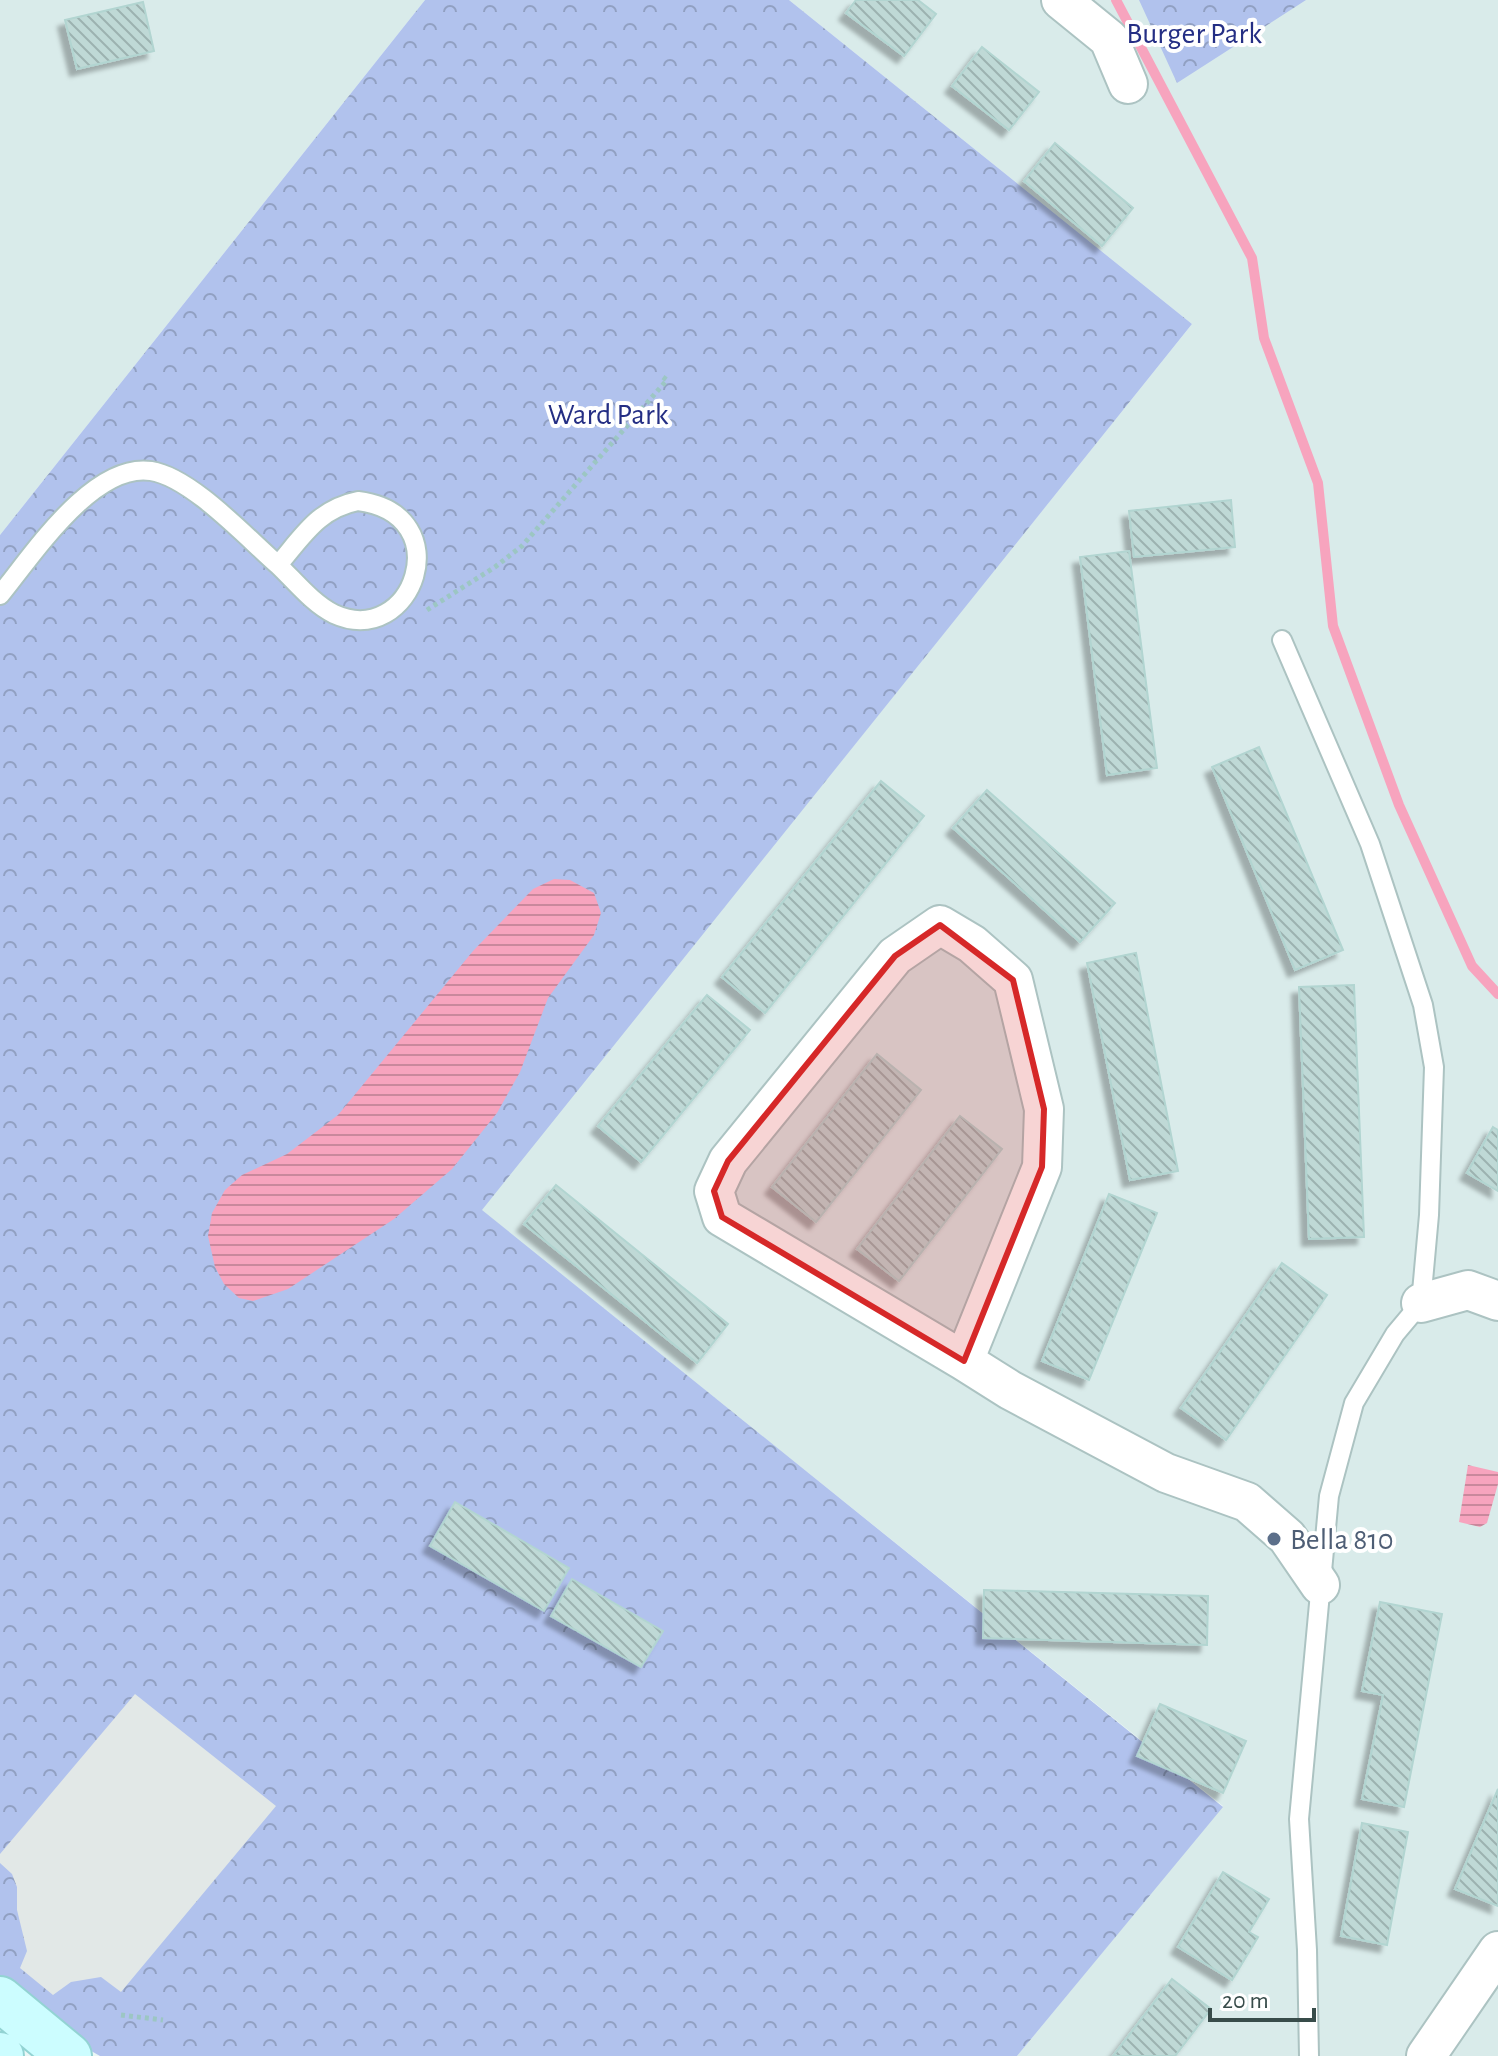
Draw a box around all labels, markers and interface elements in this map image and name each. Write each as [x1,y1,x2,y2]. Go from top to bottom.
park label: Burger Park [1126,19,1262,49]
park label: Ward Park [548,400,669,430]
place label: Bella 810 [1290,1525,1394,1555]
marker: Bella 810 [1265,1530,1283,1548]
scale bar [1210,1972,1314,2022]
text: 20 m [1222,1989,1269,2013]

